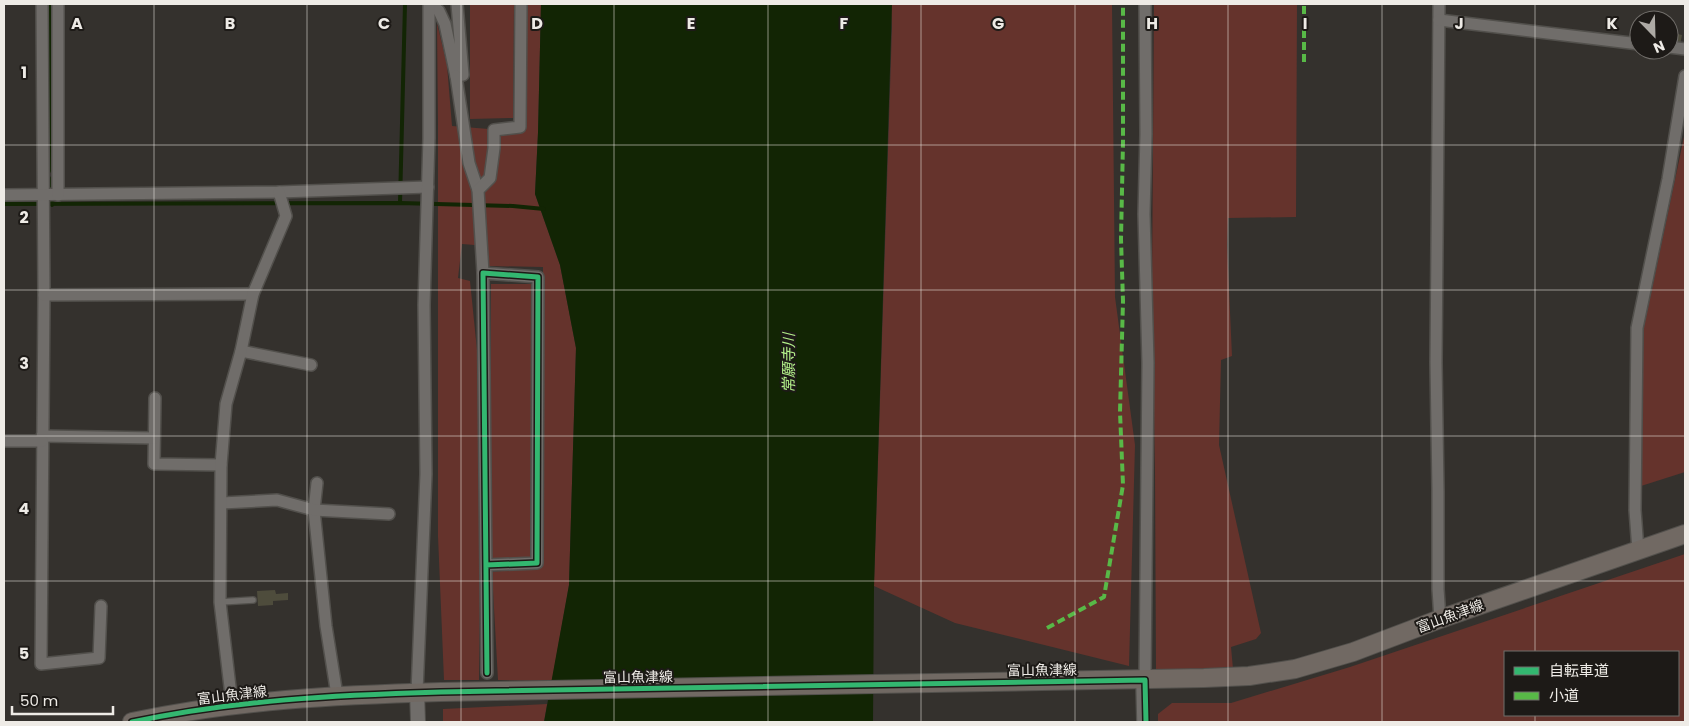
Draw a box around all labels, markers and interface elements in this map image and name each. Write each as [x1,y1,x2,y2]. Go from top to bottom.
north arrow [1629,10,1679,60]
text: A [71,12,83,35]
text: B [225,12,235,35]
text: C [378,12,390,35]
text: D [531,12,543,35]
text: E [687,12,695,35]
text: F [840,12,849,35]
text: G [992,12,1004,35]
text: H [1146,12,1158,35]
text: I [1303,12,1307,35]
text: J [1454,12,1464,35]
text: K [1606,12,1618,35]
text: N [1650,36,1668,58]
text: 1 [21,61,27,84]
text: 2 [19,206,29,229]
water label: 常願寺川 [778,331,799,393]
text: 3 [19,352,29,375]
text: 4 [19,497,30,520]
street label: 富山魚津線 [1414,595,1486,637]
text: 5 [19,642,29,665]
legend [1504,651,1679,716]
street label: 富山魚津線 [1007,659,1077,681]
text: 自転車道 [1549,660,1609,681]
street label: 富山魚津線 [603,666,673,688]
street label: 富山魚津線 [196,681,268,709]
scale bar [12,684,114,716]
text: 小道 [1549,685,1579,706]
text: 50 m [20,690,58,711]

